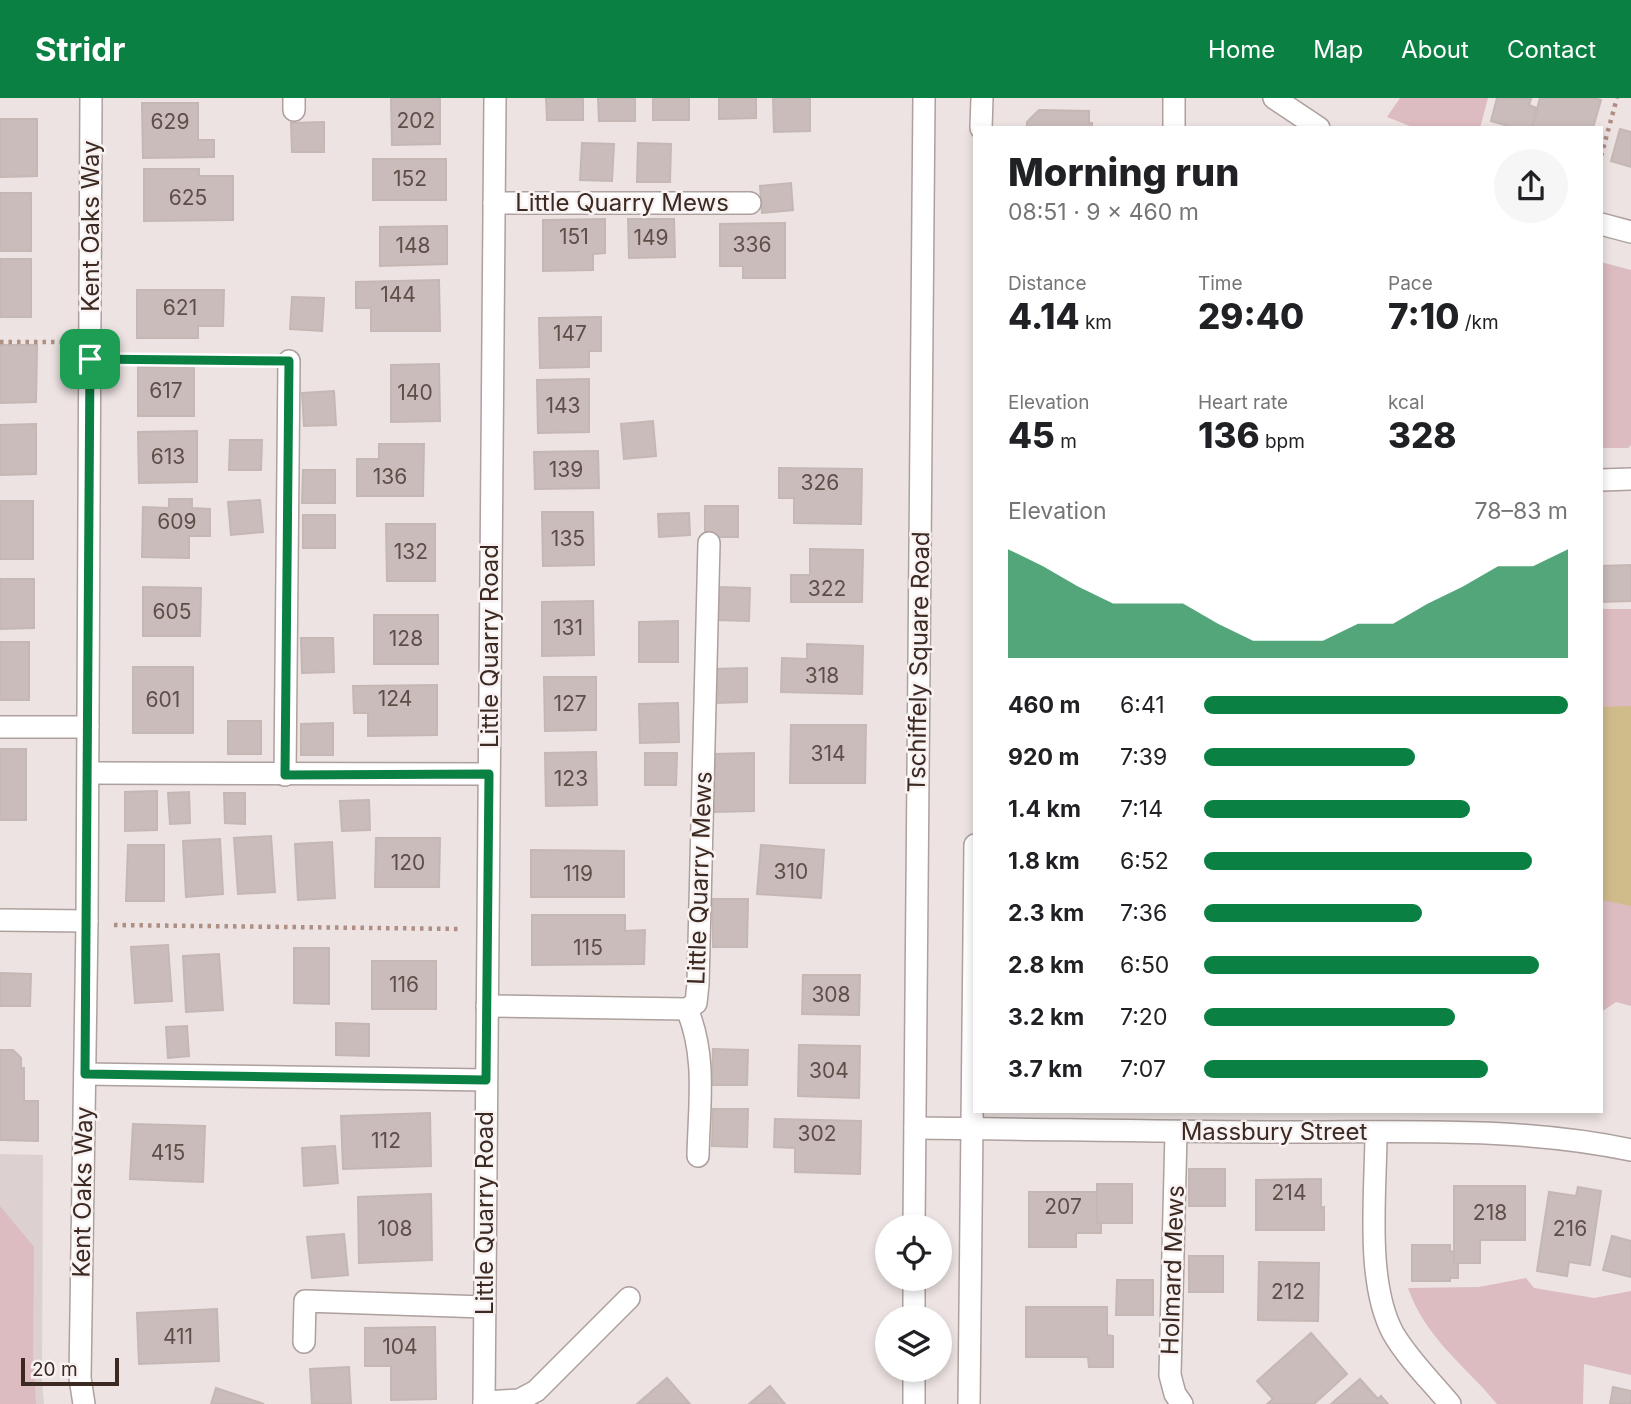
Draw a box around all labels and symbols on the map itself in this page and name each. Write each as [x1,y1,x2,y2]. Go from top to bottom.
house number: 202 [397,108,435,133]
house number: 629 [151,109,189,134]
street label: Kent Oaks Way [76,140,105,312]
house number: 152 [393,166,427,191]
house number: 625 [169,185,207,210]
street label: Little Quarry Mews [515,188,729,217]
house number: 151 [559,224,589,249]
house number: 149 [633,225,669,250]
house number: 336 [733,232,771,257]
house number: 148 [395,233,431,258]
house number: 144 [380,282,416,307]
house number: 621 [163,295,197,320]
house number: 147 [553,321,587,346]
pin [60,329,120,389]
house number: 617 [149,378,183,403]
house number: 140 [397,380,433,405]
house number: 143 [545,393,581,418]
house number: 613 [151,444,185,469]
house number: 139 [549,457,583,482]
house number: 136 [373,464,407,489]
house number: 326 [801,470,839,495]
house number: 609 [157,509,197,534]
house number: 135 [551,526,585,551]
street label: Tschiffely Square Road [902,531,935,793]
house number: 132 [394,539,428,564]
street label: Little Quarry Road [475,544,504,748]
house number: 322 [808,576,846,601]
house number: 605 [152,599,192,624]
house number: 131 [553,615,583,640]
house number: 128 [389,626,423,651]
house number: 318 [805,663,839,688]
house number: 124 [378,686,412,711]
house number: 601 [146,687,180,712]
house number: 127 [553,691,587,716]
house number: 314 [810,741,846,766]
house number: 123 [554,766,588,791]
street label: Little Quarry Mews [681,771,718,985]
house number: 120 [391,850,425,875]
house number: 310 [774,859,808,884]
house number: 119 [563,861,593,886]
house number: 115 [573,935,603,960]
house number: 116 [389,972,419,997]
house number: 308 [811,982,851,1007]
house number: 304 [809,1058,849,1083]
street label: Kent Oaks Way [67,1106,98,1278]
street label: Little Quarry Road [470,1111,499,1315]
street label: Massbury Street [1181,1117,1368,1146]
house number: 302 [797,1121,837,1146]
house number: 112 [371,1128,401,1153]
house number: 415 [151,1140,185,1165]
house number: 214 [1272,1180,1306,1205]
street label: Holmard Mews [1155,1184,1190,1356]
house number: 207 [1044,1194,1082,1219]
house number: 218 [1473,1200,1507,1225]
house number: 108 [378,1216,412,1241]
house number: 216 [1553,1216,1587,1241]
house number: 212 [1271,1279,1305,1304]
house number: 411 [163,1324,193,1349]
house number: 104 [382,1334,418,1359]
scale bar [21,1355,119,1387]

